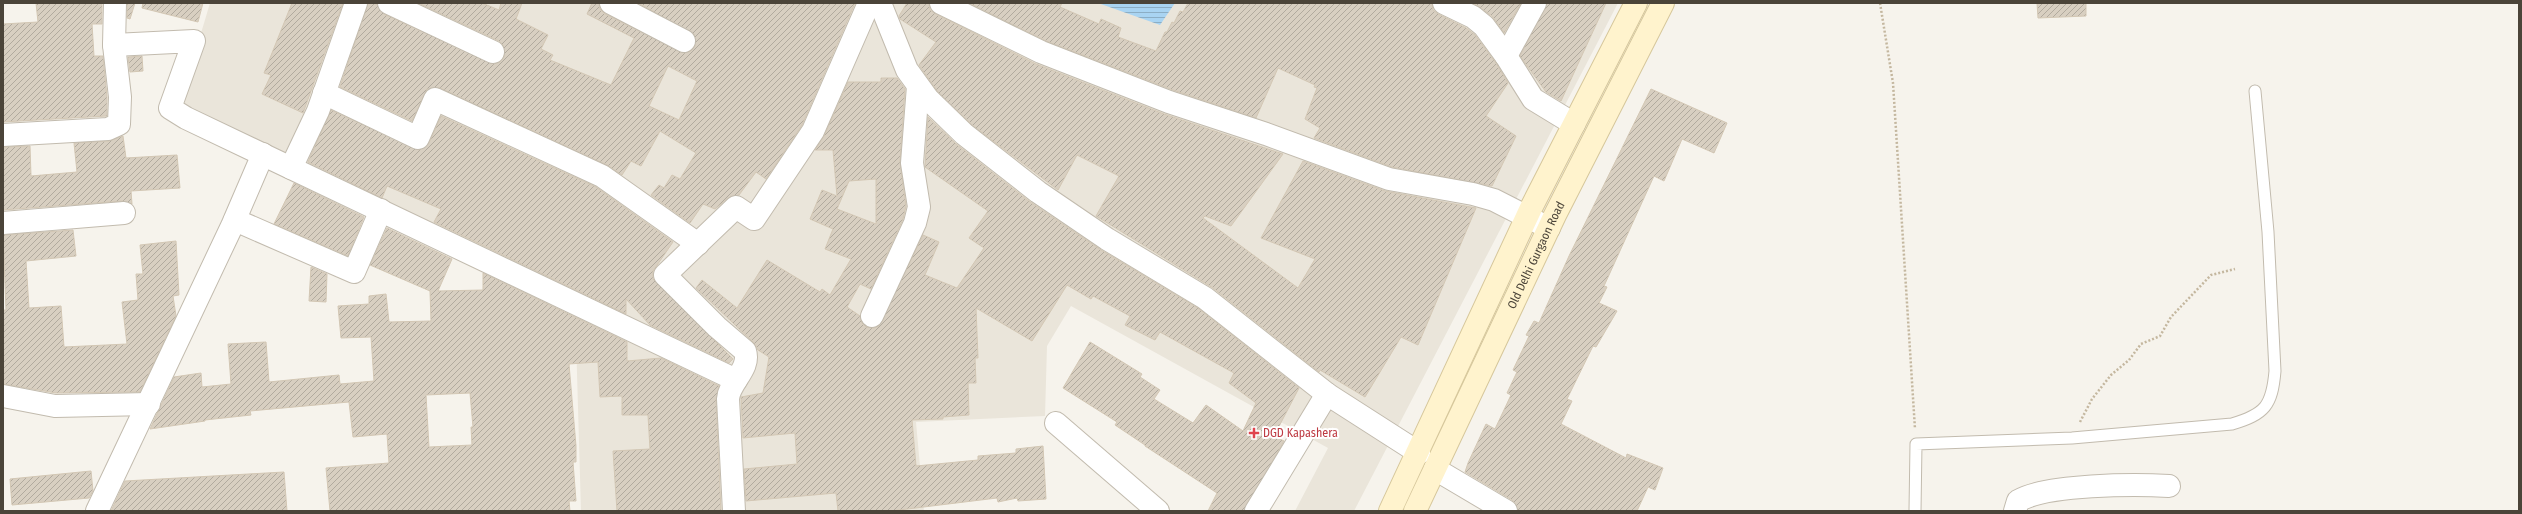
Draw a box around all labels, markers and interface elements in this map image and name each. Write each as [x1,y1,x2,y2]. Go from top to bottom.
street label: Old Delhi Gurgaon Road [1505,199,1568,311]
place label: DGD Kapashera [1263,426,1338,440]
marker: DGD Kapashera [1248,427,1260,439]

